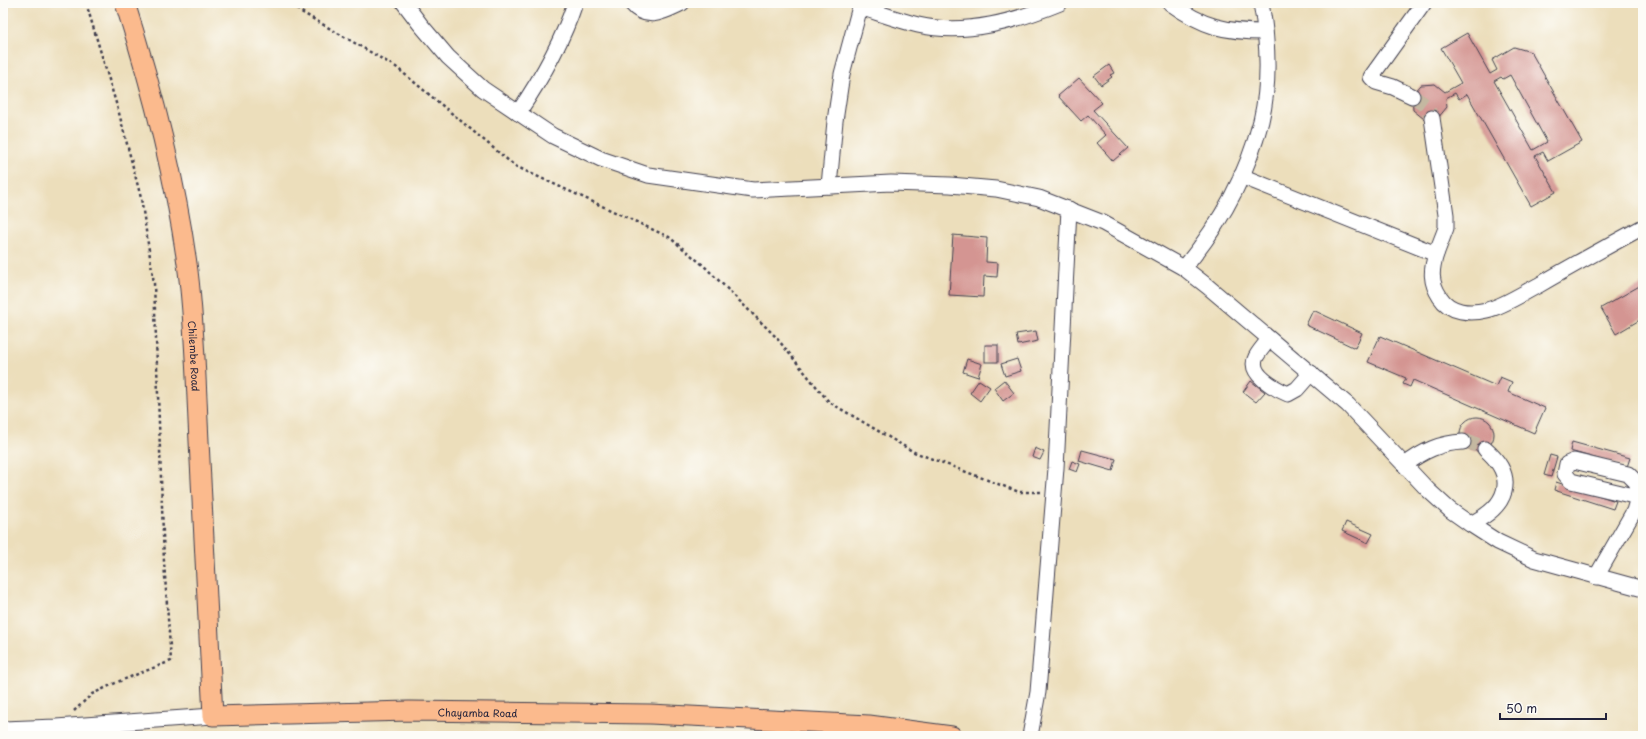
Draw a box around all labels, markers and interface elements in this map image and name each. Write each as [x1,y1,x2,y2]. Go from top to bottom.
street label: Chilembe Road [185,320,204,392]
scale bar [1500,695,1606,721]
text: 50 m [1506,699,1537,717]
street label: Chayamba Road [438,704,518,720]

